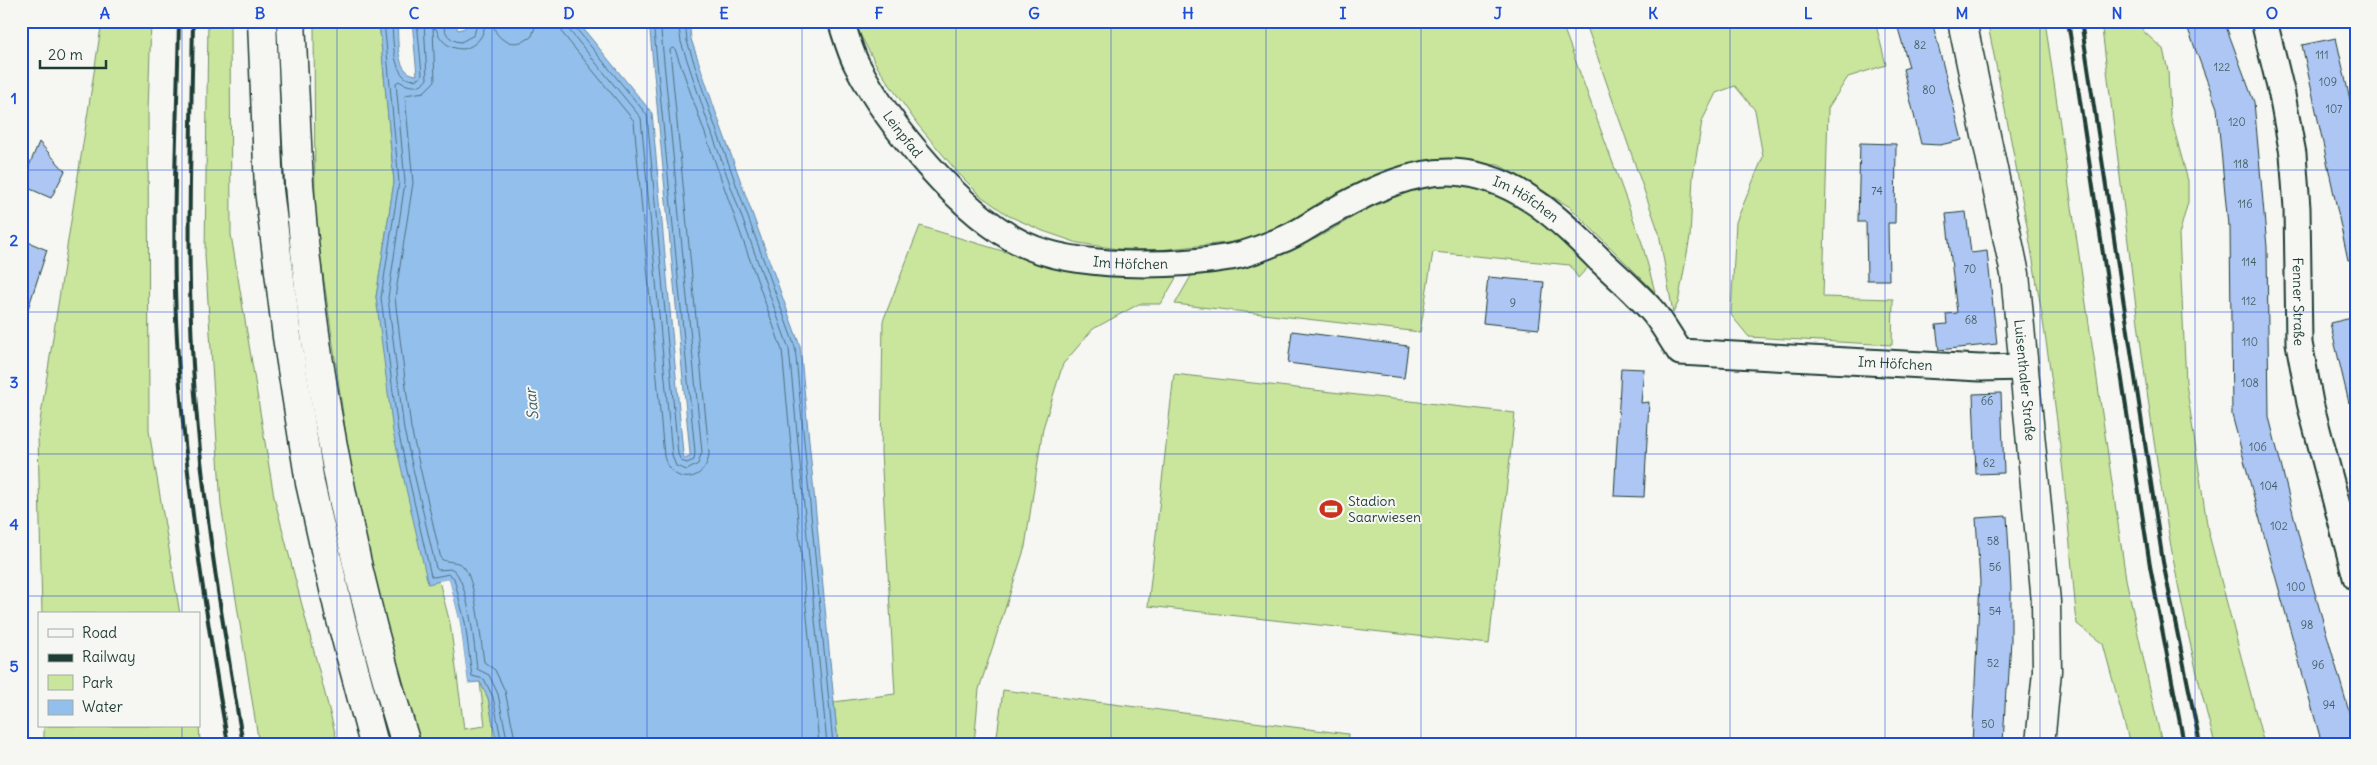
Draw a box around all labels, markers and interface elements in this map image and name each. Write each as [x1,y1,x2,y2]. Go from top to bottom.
text: A [100,3,110,23]
text: B [255,3,266,23]
text: C [409,3,420,23]
text: D [563,3,575,23]
text: E [719,3,729,23]
text: F [874,3,884,23]
text: G [1028,3,1040,23]
text: H [1182,3,1194,23]
text: I [1340,3,1347,23]
text: J [1494,3,1503,23]
text: K [1648,3,1658,23]
text: L [1804,3,1813,23]
text: M [1956,3,1969,23]
text: N [2111,3,2123,23]
text: O [2266,3,2278,23]
scale bar [40,38,106,70]
house number: 82 [1914,38,1926,52]
text: 20 m [48,45,83,64]
house number: 111 [2315,48,2329,62]
house number: 122 [2214,60,2230,74]
house number: 109 [2319,75,2337,89]
house number: 80 [1922,83,1936,97]
text: 1 [11,88,17,108]
house number: 107 [2326,102,2343,116]
street label: Leinpfad [879,107,926,161]
house number: 120 [2228,115,2246,129]
house number: 118 [2233,157,2249,171]
street label: Im Höfchen [1490,172,1563,226]
house number: 74 [1871,184,1883,198]
house number: 116 [2237,197,2253,211]
text: 2 [10,230,19,250]
street label: Im Höfchen [1092,252,1168,273]
house number: 114 [2241,255,2257,269]
street label: Fenner Straße [2289,257,2308,346]
house number: 70 [1964,262,1976,276]
house number: 112 [2242,294,2256,308]
house number: 9 [1510,296,1516,310]
house number: 68 [1965,313,1977,327]
street label: Luisenthaler Straße [2010,318,2040,442]
house number: 110 [2242,335,2258,349]
street label: Im Höfchen [1857,353,1933,374]
text: 3 [9,372,19,392]
house number: 108 [2241,376,2259,390]
water label: Saar [520,386,543,421]
house number: 66 [1981,394,1993,408]
house number: 106 [2249,440,2267,454]
house number: 62 [1983,456,1995,470]
house number: 104 [2260,479,2278,493]
place label: Stadion Saarwiesen [1348,492,1421,526]
sports icon: Stadion Saarwiesen [1318,496,1344,522]
text: 4 [9,514,19,534]
house number: 102 [2270,519,2288,533]
house number: 58 [1987,534,1999,548]
house number: 56 [1989,560,2001,574]
house number: 100 [2287,580,2305,594]
house number: 54 [1989,604,2001,618]
legend [38,612,200,728]
house number: 98 [2301,618,2313,632]
text: Road [82,623,117,642]
text: Railway [82,647,136,666]
text: 5 [9,656,19,676]
house number: 52 [1987,656,1999,670]
house number: 96 [2312,658,2324,672]
text: Park [82,673,113,692]
text: Water [82,697,123,716]
house number: 94 [2323,698,2335,712]
house number: 50 [1981,717,1995,731]

